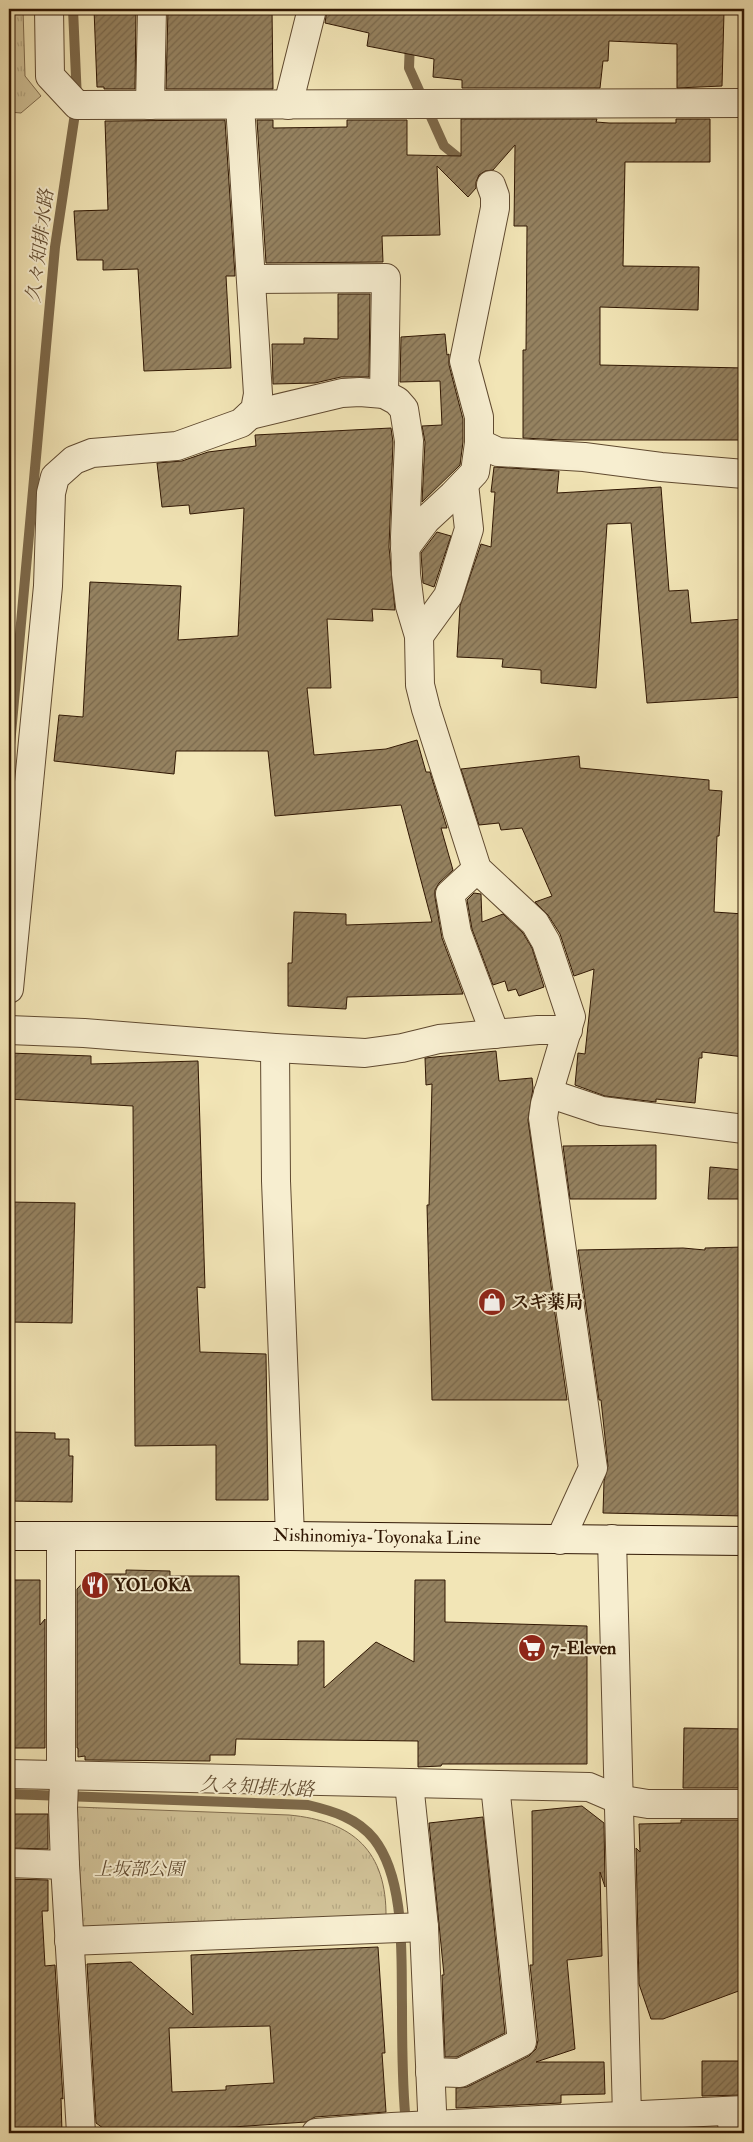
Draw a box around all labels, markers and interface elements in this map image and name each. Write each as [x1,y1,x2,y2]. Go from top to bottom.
water label: 久々知排水路 [21,186,59,304]
shop icon: スギ薬局 [477,1287,507,1317]
place label: スギ薬局 [511,1291,583,1314]
street label: Nishinomiya-Toyonaka Line [273,1524,481,1550]
restaurant icon: YOLOKA [80,1570,110,1600]
place label: YOLOKA [113,1574,192,1597]
supermarket icon: 7-Eleven [517,1633,547,1663]
place label: 7-Eleven [551,1637,617,1660]
water label: 久々知排水路 [199,1772,317,1802]
park label: 上坂部公園 [94,1858,187,1881]

